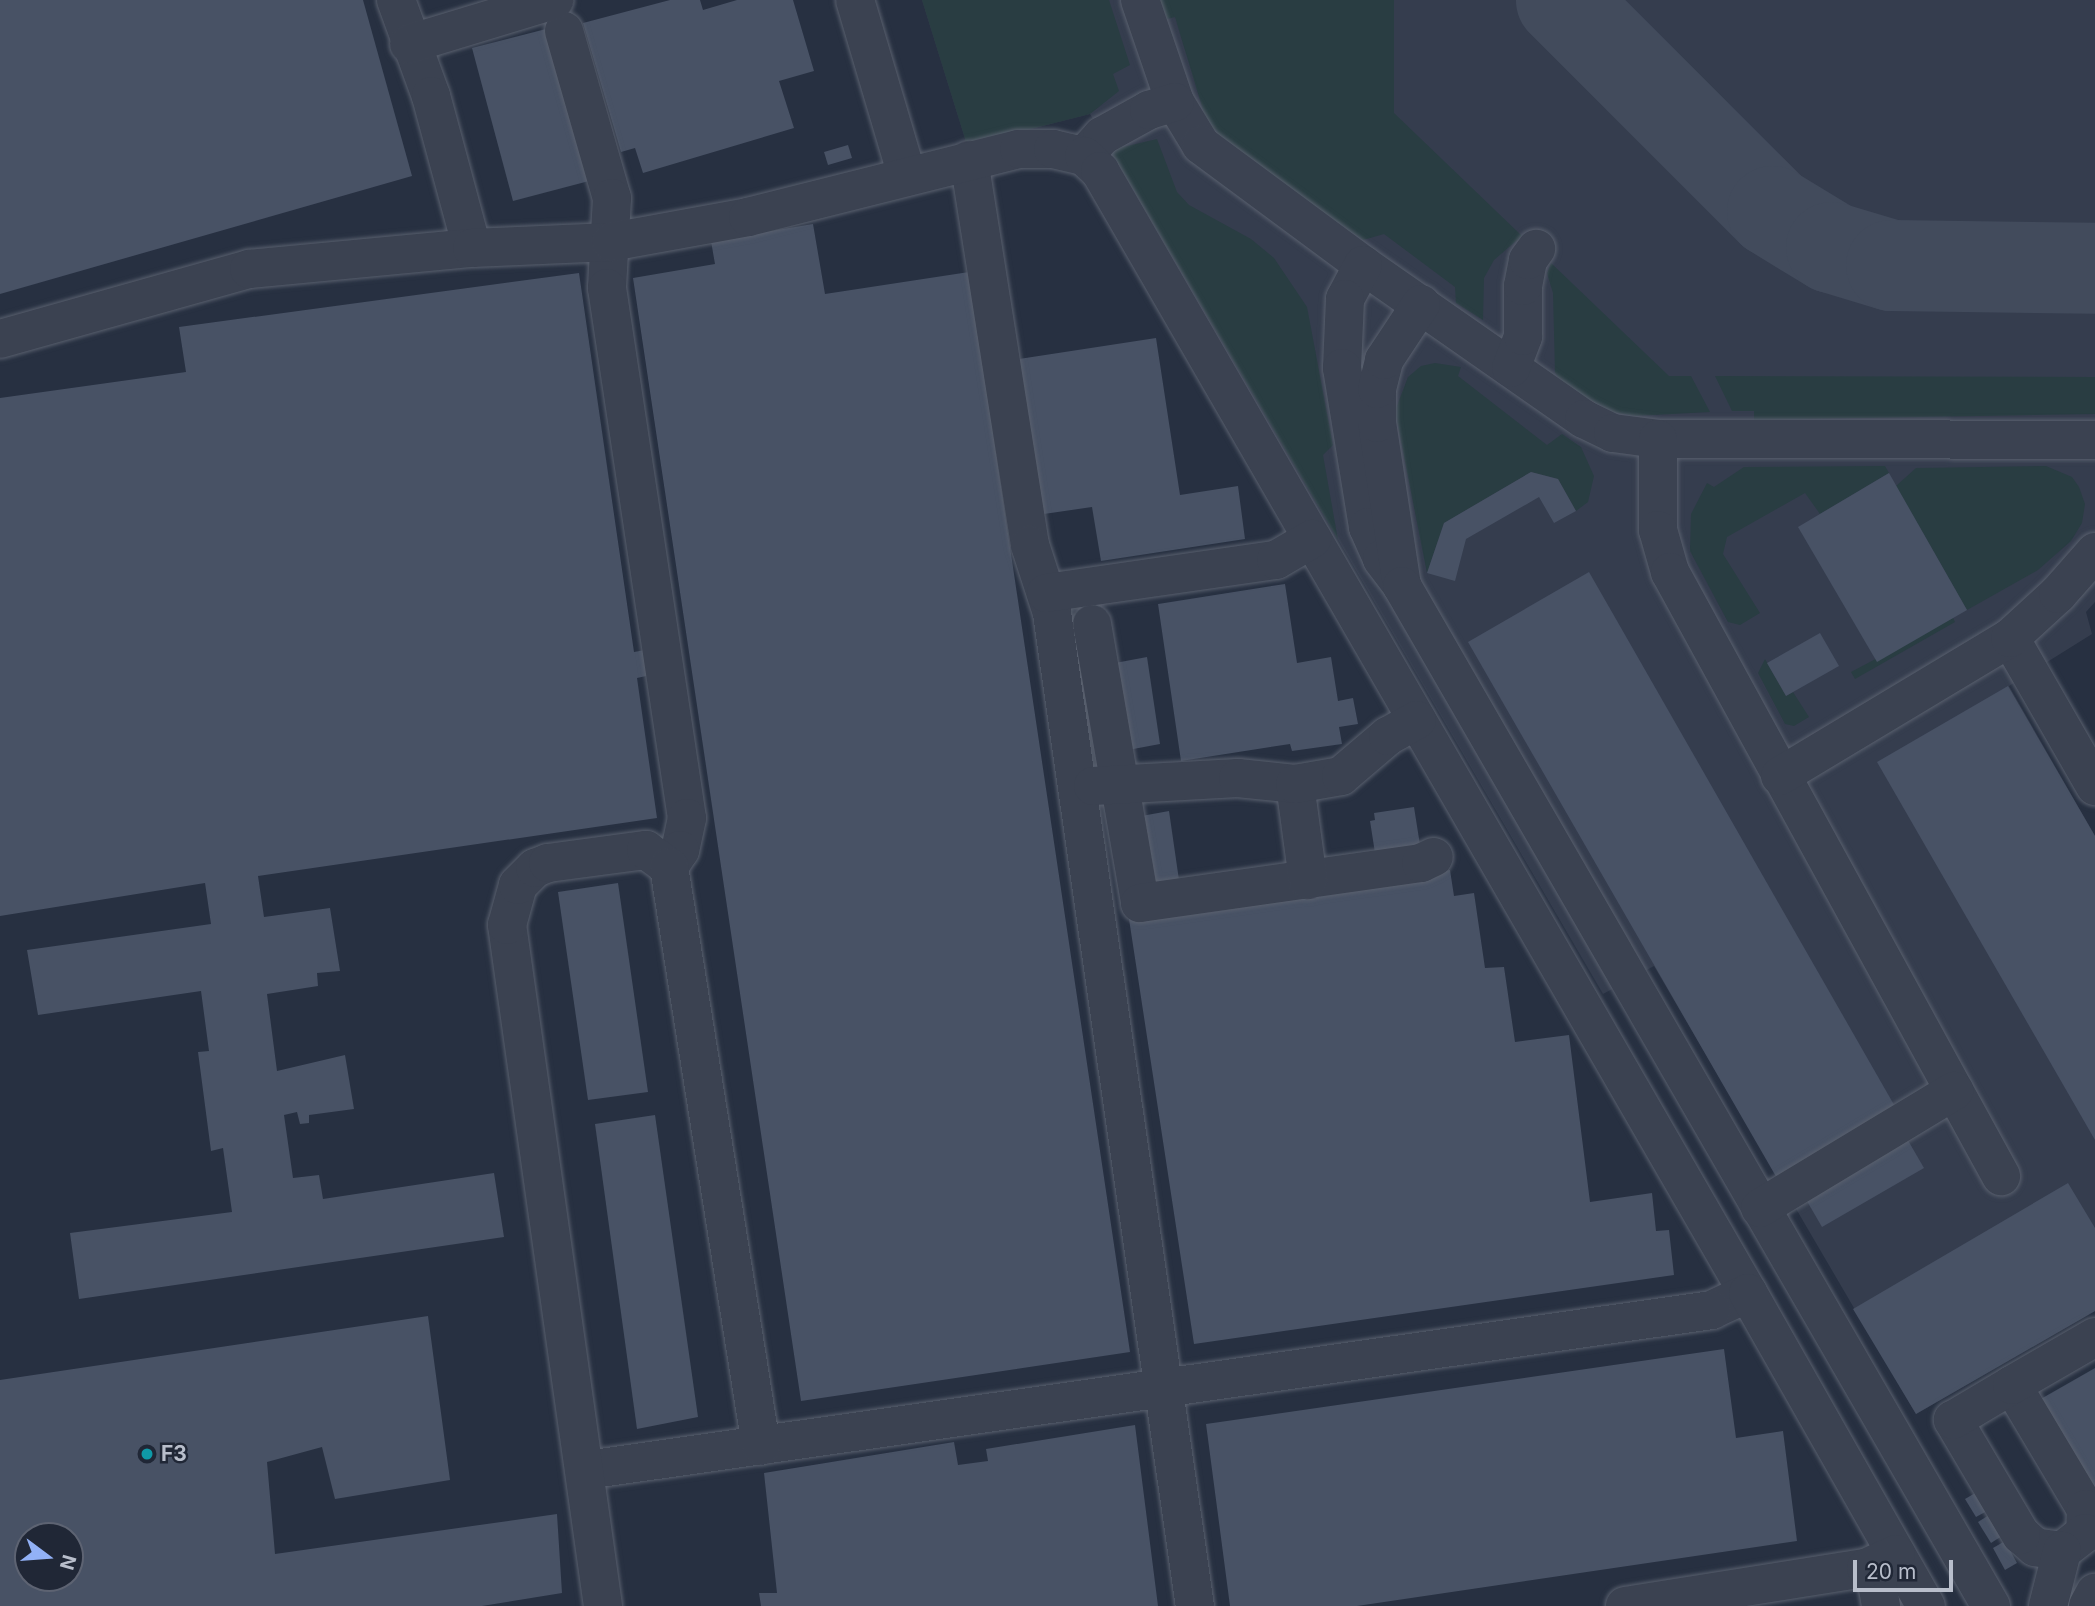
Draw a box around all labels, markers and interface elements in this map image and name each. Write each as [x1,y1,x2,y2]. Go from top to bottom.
place label: F3 [161,1441,187,1467]
marker: F3 [139,1446,155,1462]
north arrow [14,1522,84,1592]
scale bar [1857,1546,1957,1590]
text: N [55,1552,81,1572]
text: 20 m [1866,1559,1916,1584]

